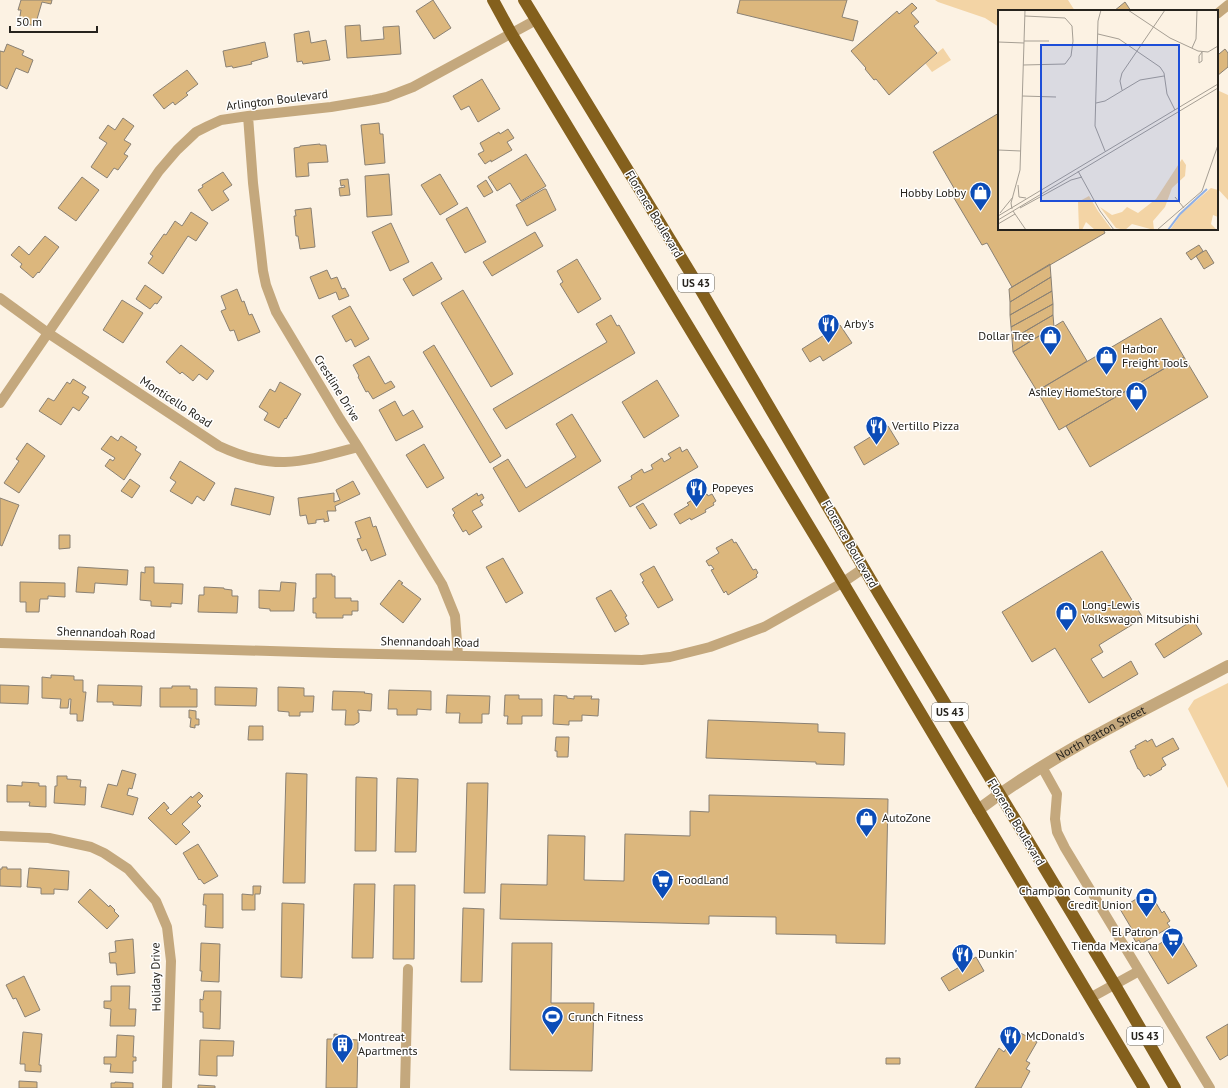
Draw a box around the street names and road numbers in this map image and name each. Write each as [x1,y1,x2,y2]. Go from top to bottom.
street label: Arlington Boulevard [225,86,329,113]
street label: Florence Boulevard [623,168,686,260]
road number: US 43 [678,274,714,292]
street label: Crestline Drive [311,352,364,424]
street label: Monticello Road [137,373,215,430]
street label: Florence Boulevard [819,497,882,590]
street label: Shennandoah Road [56,623,156,642]
street label: Shennandoah Road [381,633,479,650]
street label: North Patton Street [1053,702,1148,764]
road number: US 43 [932,703,968,721]
street label: Florence Boulevard [985,776,1048,868]
street label: Holiday Drive [147,942,164,1012]
road number: US 43 [1127,1027,1163,1045]

